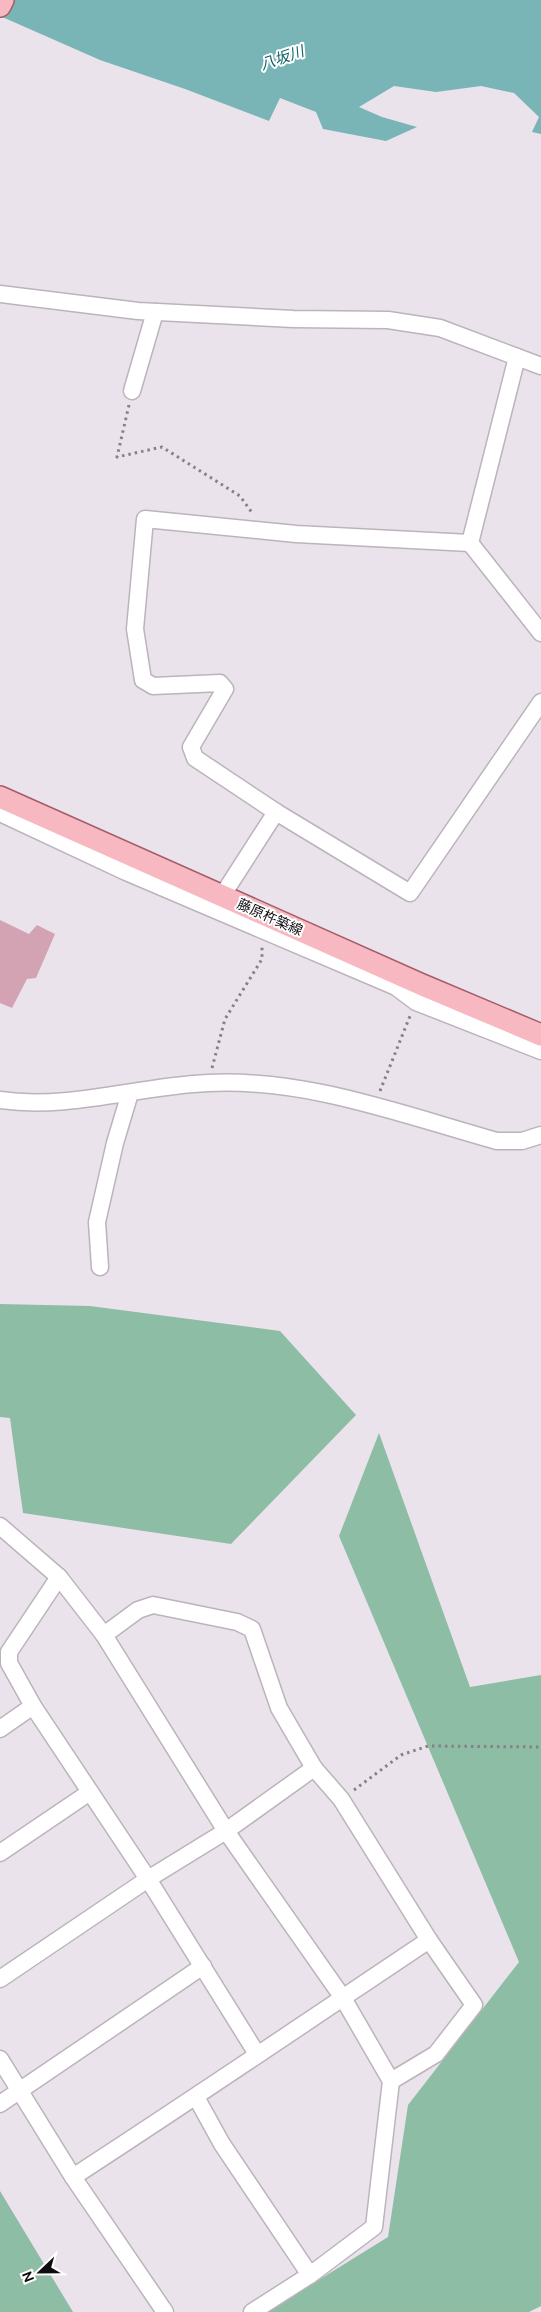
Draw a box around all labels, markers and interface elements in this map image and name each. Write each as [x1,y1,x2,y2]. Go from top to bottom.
water label: 八坂川 [258,42,308,73]
street label: 藤原杵築線 [235,895,305,939]
north arrow [15,2247,65,2297]
text: N [19,2269,37,2285]

